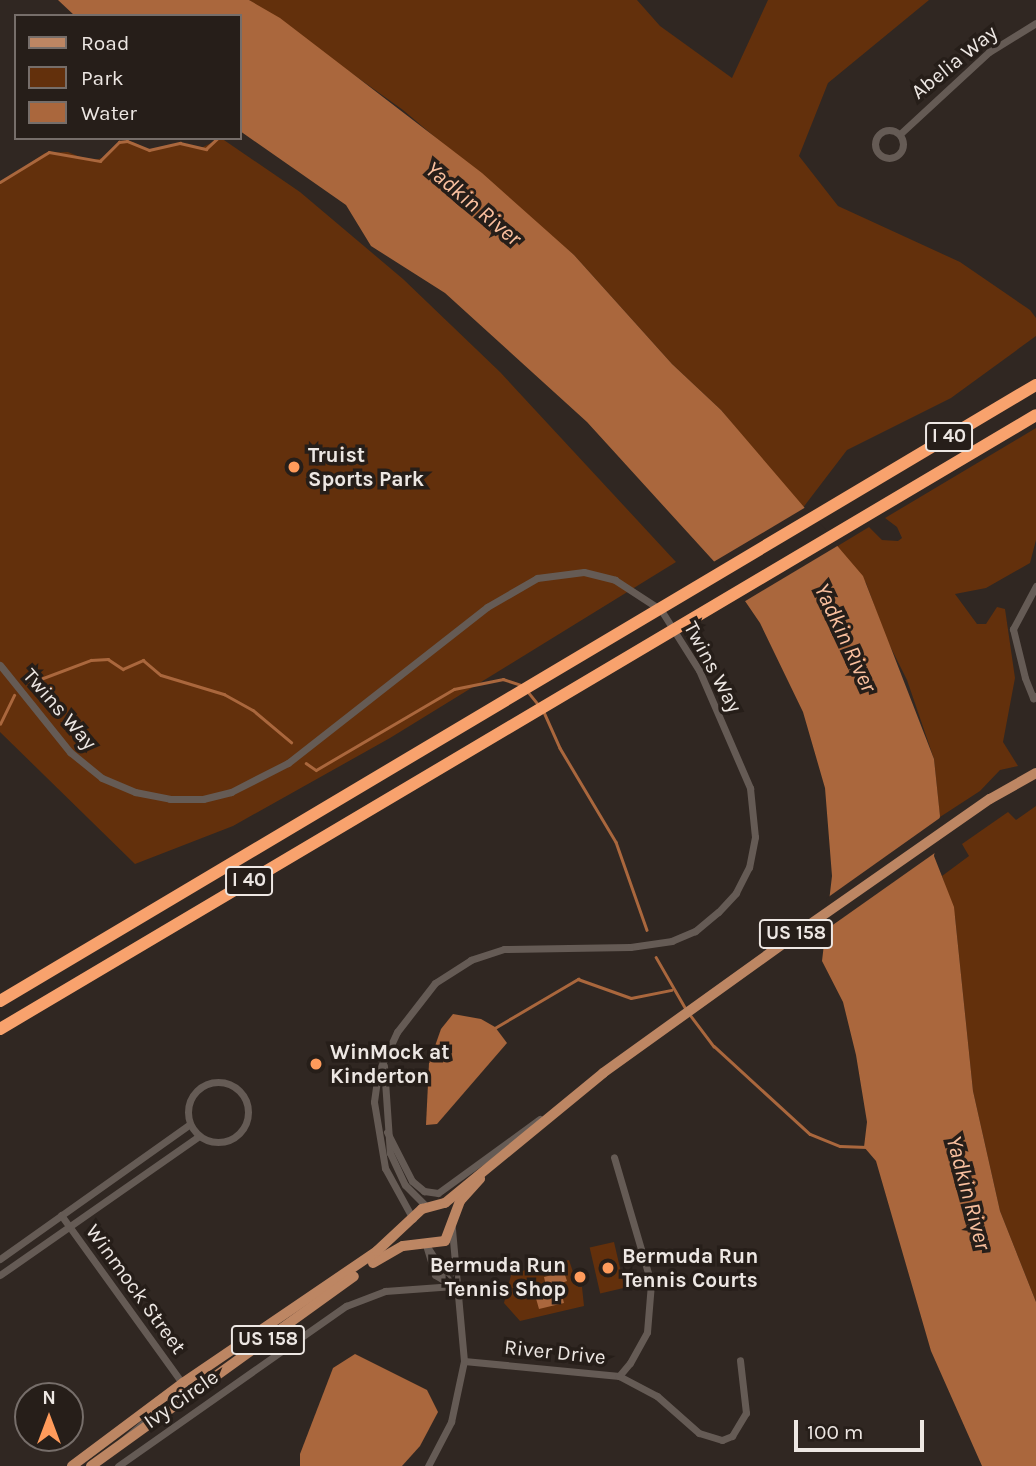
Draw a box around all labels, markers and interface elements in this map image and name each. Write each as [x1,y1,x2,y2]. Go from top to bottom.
legend [14,14,242,140]
street label: Abelia Way [906,20,1002,104]
text: Road [81,31,129,55]
text: Park [81,66,124,90]
text: Water [81,101,137,125]
water label: Yadkin River [419,156,527,252]
road number: I 40 [925,422,974,452]
place label: Truist Sports Park [308,442,424,492]
marker: Truist Sports Park [286,459,302,475]
water label: Yadkin River [808,579,882,697]
street label: Twins Way [678,617,748,717]
street label: Twins Way [18,663,102,755]
road number: I 40 [224,866,274,897]
road number: US 158 [758,918,834,950]
place label: WinMock at Kinderton [330,1039,450,1089]
marker: WinMock at Kinderton [308,1056,324,1072]
water label: Yadkin River [940,1133,996,1253]
street label: Winmock Street [81,1219,191,1359]
place label: Bermuda Run Tennis Courts [622,1243,758,1293]
place label: Bermuda Run Tennis Shop [430,1252,566,1302]
marker: Bermuda Run Tennis Courts [600,1260,616,1276]
marker: Bermuda Run Tennis Shop [572,1269,588,1285]
road number: US 158 [230,1324,306,1356]
street label: River Drive [503,1334,607,1370]
street label: Ivy Circle [139,1364,223,1434]
north arrow [14,1382,84,1452]
text: N [42,1387,56,1409]
scale bar [798,1406,928,1450]
text: 100 m [807,1420,864,1444]

